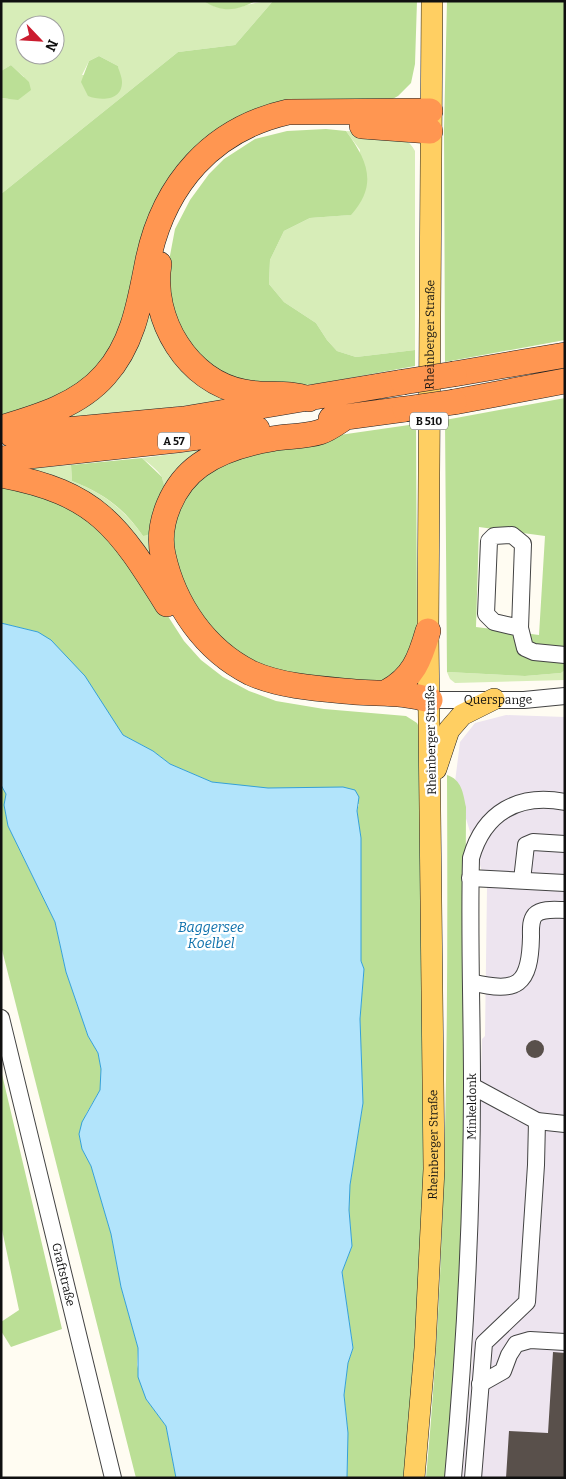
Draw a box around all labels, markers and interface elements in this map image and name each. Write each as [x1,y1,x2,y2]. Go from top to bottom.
north arrow [15,15,65,65]
text: N [41,37,61,54]
street label: Rheinberger Straße [423,280,437,390]
road number: B 510 [410,412,448,430]
road number: A 57 [158,432,190,450]
street label: Rheinberger Straße [423,685,439,795]
street label: Querspange [464,692,533,707]
water label: Baggersee Koelbel [178,919,244,952]
street label: Minkeldonk [465,1073,479,1140]
street label: Rheinberger Straße [425,1090,441,1200]
street label: Graftstraße [49,1241,78,1308]

